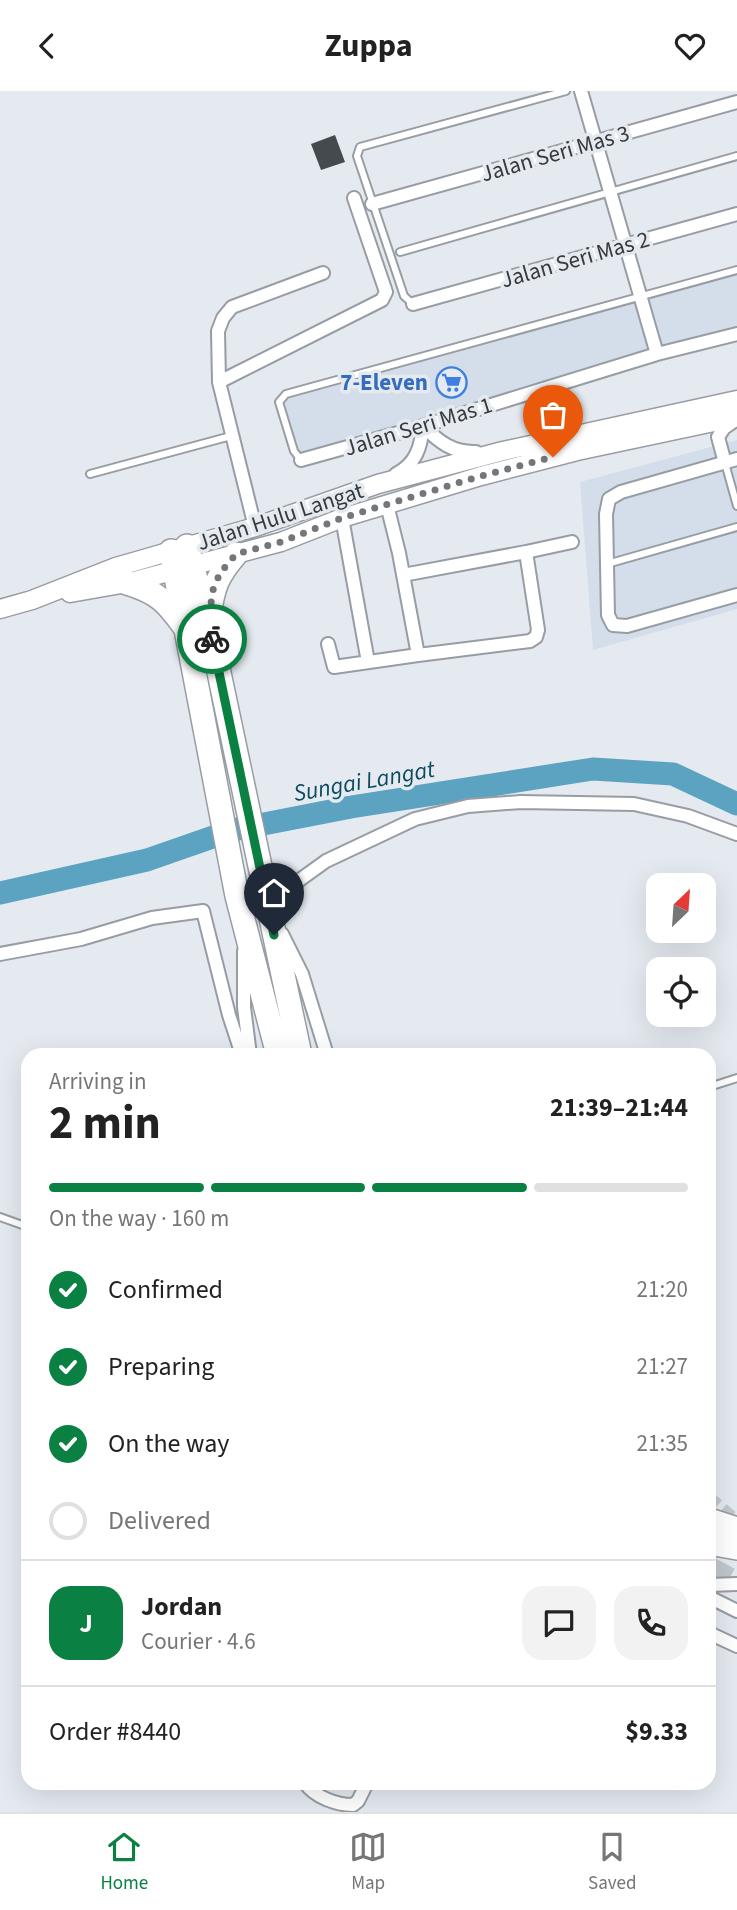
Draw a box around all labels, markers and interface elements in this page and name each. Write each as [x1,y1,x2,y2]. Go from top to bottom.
text: Zuppa [324,23,413,69]
icon: back [28,27,66,65]
icon: heart [671,27,709,65]
street label: Jalan Seri Mas 3 [477,117,633,190]
street label: Jalan Seri Mas 2 [497,223,653,296]
supermarket icon: 7-Eleven [434,365,468,399]
place label: 7-Eleven [340,366,428,399]
pin [523,385,583,457]
street label: Jalan Seri Mas 1 [340,388,496,465]
icon: bag [534,396,572,434]
street label: Jalan Hulu Langat [193,474,368,559]
courier [177,604,247,674]
icon: bike [193,620,231,658]
water label: Sungai Langat [291,752,439,811]
pin [244,863,304,935]
north arrow [646,873,716,943]
map controls [646,873,716,1027]
icon: home [255,874,293,912]
button: locate [646,957,716,1027]
text: Arriving in [49,1065,147,1098]
text: 21:39–21:44 [550,1089,688,1126]
text: 2 min [49,1091,161,1156]
text: On the way · 160 m [49,1202,229,1235]
icon: check [49,1271,87,1309]
text: Confirmed [108,1271,223,1308]
text: 21:20 [637,1273,688,1306]
icon: check [49,1348,87,1386]
text: Preparing [108,1348,214,1385]
text: 21:27 [637,1350,688,1383]
icon: check [49,1425,87,1463]
text: On the way [108,1425,229,1462]
text: 21:35 [637,1427,688,1460]
text: Delivered [108,1502,211,1539]
button: chat [522,1586,596,1660]
button: phone [614,1586,688,1660]
text: Jordan [141,1588,222,1625]
text: J [79,1605,93,1642]
text: Courier · 4.6 [141,1625,256,1658]
text: Order #8440 [49,1713,181,1750]
text: $9.33 [625,1713,688,1750]
tab: Home [100,1828,148,1897]
tab: Map [349,1828,387,1897]
tab: Saved [588,1828,637,1897]

